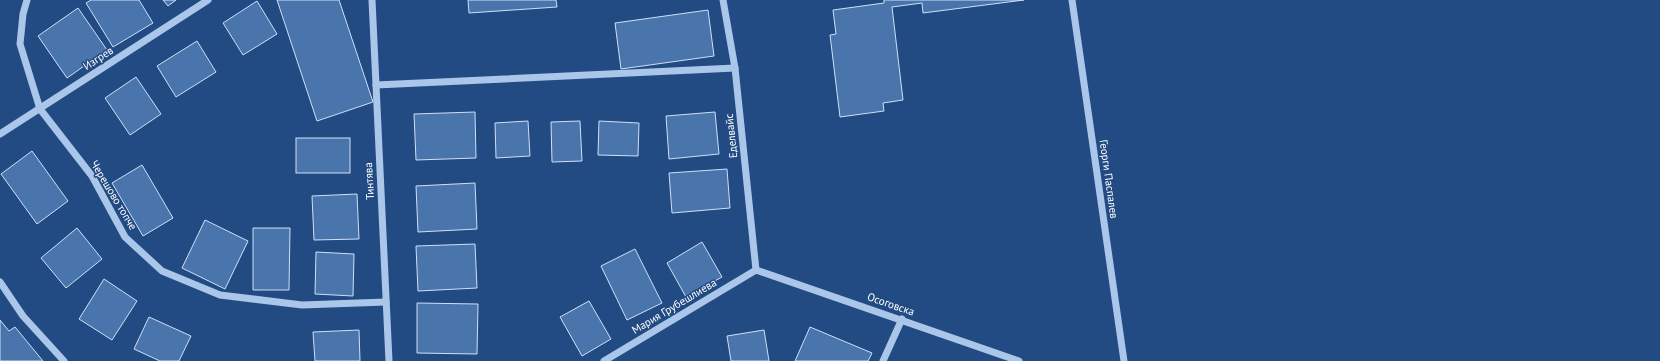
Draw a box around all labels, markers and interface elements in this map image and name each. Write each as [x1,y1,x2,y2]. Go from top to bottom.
street label: Изгрев [80,43,116,73]
street label: Еделвайс [722,113,740,159]
street label: Георги Паспалев [1097,139,1121,219]
street label: Черешово топче [88,158,141,233]
street label: Тинтява [361,162,377,200]
street label: Мария Грубешлиева [629,275,719,337]
street label: Осоговска [866,289,916,319]

